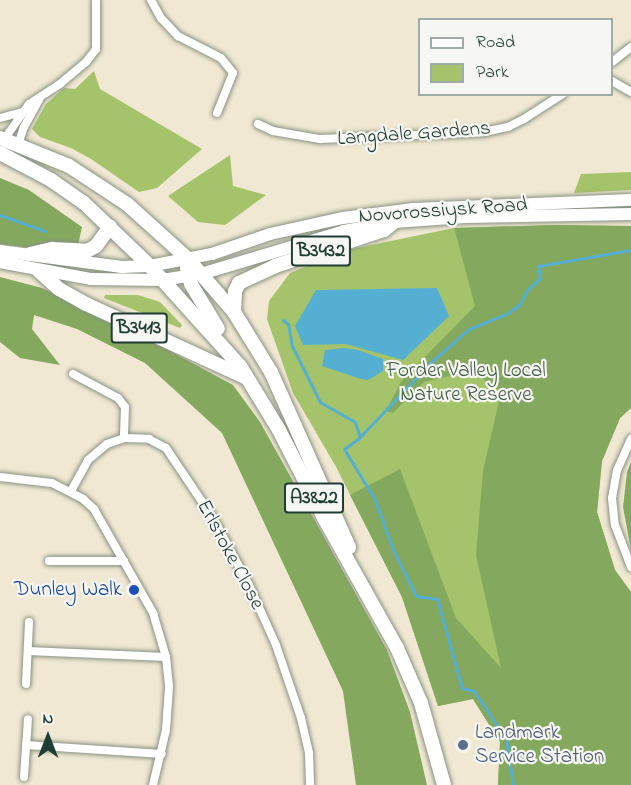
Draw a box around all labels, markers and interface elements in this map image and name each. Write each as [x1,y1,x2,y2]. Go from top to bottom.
legend [418,18,613,96]
text: Road [476,30,515,56]
text: Park [476,60,509,86]
street label: Langdale Gardens [337,116,491,152]
street label: Novorossiysk Road [358,193,528,229]
road number: B3432 [290,234,352,268]
road number: B3413 [110,311,168,345]
park label: Forder Valley Local Nature Reserve [386,358,546,408]
road number: A3822 [284,481,344,515]
street label: Erlstoke Close [191,496,269,614]
place label: Dunley Walk [14,577,122,603]
marker: Dunley Walk [127,583,141,597]
north arrow [18,707,78,767]
text: N [43,707,53,731]
place label: Landmark Service Station [475,720,604,770]
marker: Landmark Service Station [456,738,470,752]

